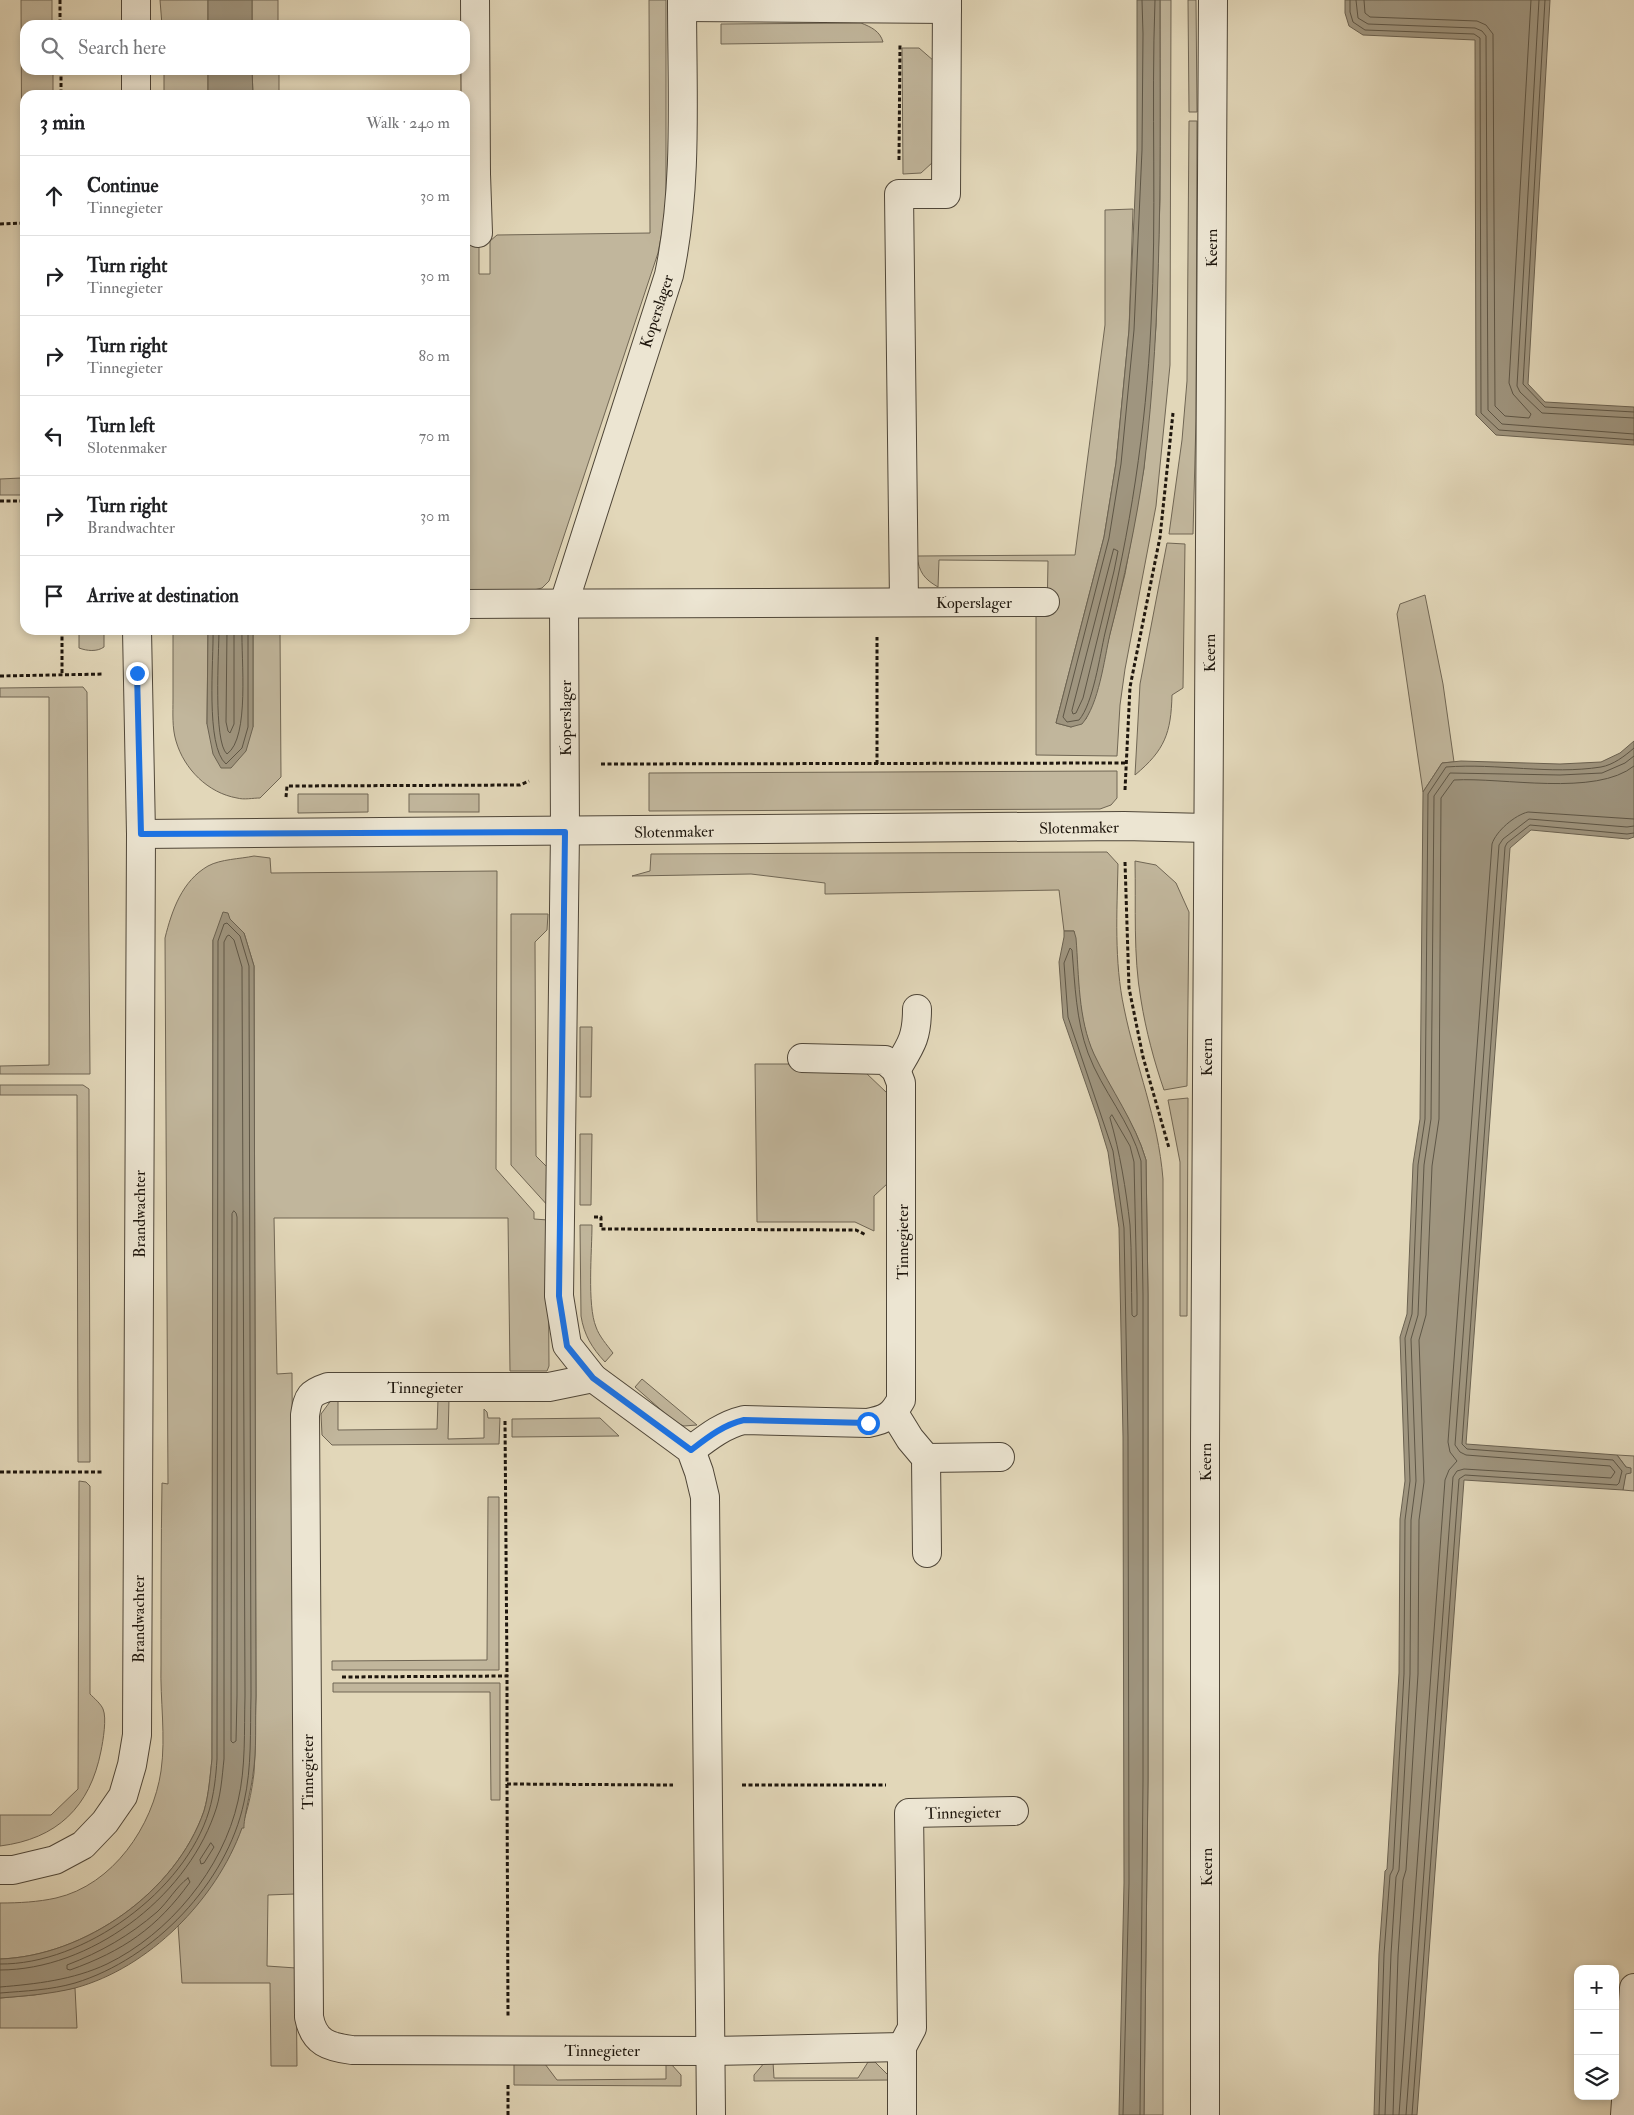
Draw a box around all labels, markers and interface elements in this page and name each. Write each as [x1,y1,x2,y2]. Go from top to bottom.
search box [20,20,470,75]
icon: search [38,34,66,62]
text: Search here [78,36,166,60]
text: 3 min [40,109,85,136]
text: Walk · 240 m [366,113,450,133]
text: Continue [87,174,158,198]
icon: ahead [40,182,68,210]
text: 30 m [420,186,450,206]
text: Tinnegieter [87,198,163,218]
street label: Keern [1202,229,1222,267]
text: Turn right [87,254,167,278]
icon: right [40,262,68,290]
text: 30 m [420,266,450,286]
street label: Koperslager [636,272,679,351]
text: Tinnegieter [87,278,163,298]
text: Turn right [87,334,167,358]
icon: right [40,342,68,370]
text: 80 m [419,346,450,366]
text: Tinnegieter [87,358,163,378]
text: Turn left [87,414,155,438]
icon: left [40,422,68,450]
text: 70 m [419,426,450,446]
text: Slotenmaker [87,438,167,458]
text: Turn right [87,494,167,518]
icon: right [40,502,68,530]
text: 30 m [420,506,450,526]
text: Brandwachter [87,518,175,538]
icon: arrive [40,582,68,610]
text: Arrive at destination [87,584,239,608]
street label: Koperslager [936,593,1012,614]
street label: Keern [1200,634,1220,672]
route end [126,662,149,685]
street label: Koperslager [556,680,577,756]
street label: Slotenmaker [1039,817,1119,839]
street label: Slotenmaker [634,821,714,843]
street label: Keern [1197,1038,1217,1076]
street label: Brandwachter [130,1170,150,1258]
street label: Tinnegieter [893,1204,913,1280]
street label: Tinnegieter [387,1378,463,1398]
route start [857,1412,880,1435]
street label: Keern [1196,1443,1216,1481]
street label: Brandwachter [129,1575,149,1663]
street label: Tinnegieter [298,1734,318,1810]
street label: Tinnegieter [925,1802,1001,1824]
street label: Keern [1197,1848,1217,1886]
map controls [1574,1965,1619,2100]
button: + [1574,1965,1619,2010]
button: − [1574,2010,1619,2055]
street label: Tinnegieter [564,2041,640,2061]
button: layers [1574,2055,1619,2100]

